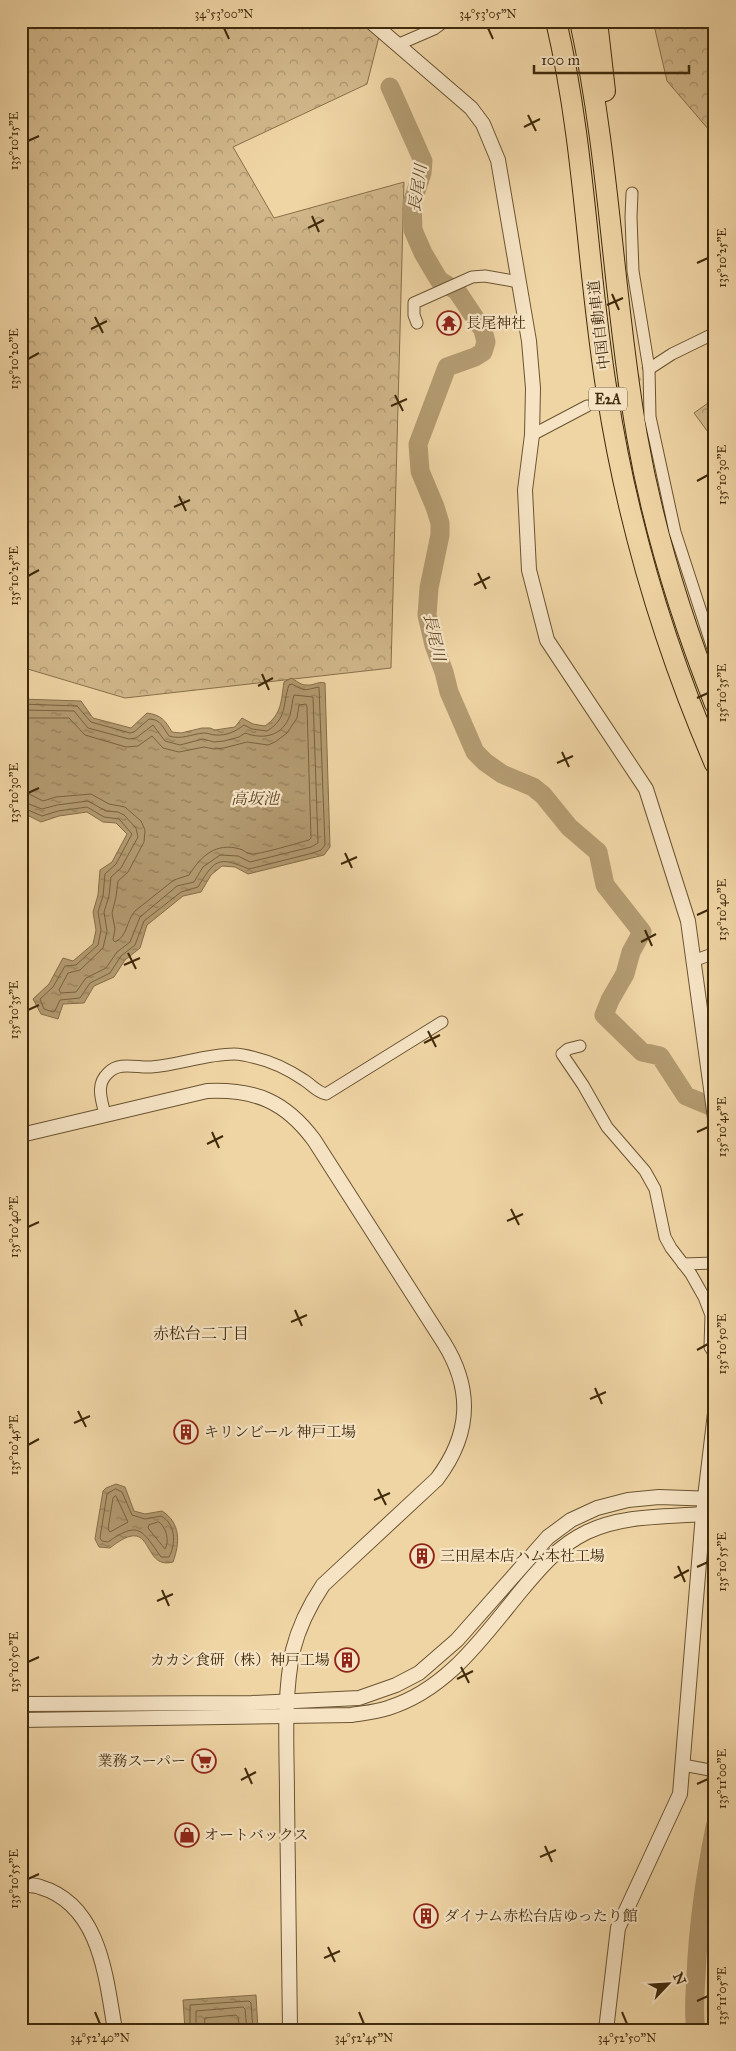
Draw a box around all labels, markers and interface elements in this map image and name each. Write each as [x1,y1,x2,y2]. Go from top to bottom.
text: 34°53'00"N [195,7,253,21]
text: 34°53'05"N [459,7,517,21]
scale bar [534,42,688,74]
text: 100 m [541,51,581,69]
text: 135°10'15"E [7,111,21,170]
water label: 長尾川 [405,161,431,213]
text: 135°10'25"E [715,228,729,288]
street label: 中国自動車道 [585,279,613,371]
temple icon: 長尾神社 [436,310,462,336]
place label: 長尾神社 [466,314,526,332]
text: 135°10'20"E [7,328,21,390]
road number: E2A [589,388,627,410]
text: 135°10'30"E [715,445,729,505]
text: 135°10'25"E [7,546,21,606]
water label: 長尾川 [420,612,450,665]
text: 135°10'35"E [715,663,729,722]
text: 135°10'30"E [7,763,21,823]
water label: 高坂池 [231,789,281,808]
text: 135°10'40"E [715,879,729,941]
text: 135°10'35"E [7,980,21,1039]
text: 135°10'45"E [715,1096,729,1157]
text: 135°10'40"E [7,1196,21,1258]
text: 135°10'50"E [715,1313,729,1374]
district label: 赤松台二丁目 [153,1324,249,1343]
text: 135°10'45"E [7,1414,21,1475]
building icon: キリンビール 神戸工場 [173,1419,199,1445]
place label: キリンビール 神戸工場 [204,1423,356,1441]
text: 135°10'55"E [715,1532,729,1592]
building icon: 三田屋本店ハム本社工場 [409,1543,435,1569]
place label: 三田屋本店ハム本社工場 [440,1547,605,1565]
text: 135°10'50"E [7,1631,21,1692]
building icon: カカシ食研（株）神戸工場 [334,1647,360,1673]
place label: カカシ食研（株）神戸工場 [150,1651,330,1669]
supermarket icon: 業務スーパー [191,1748,217,1774]
text: 135°11'00"E [715,1749,729,1809]
place label: 業務スーパー [97,1752,186,1770]
shop icon: オートバックス [174,1822,200,1848]
place label: オートバックス [204,1826,309,1844]
text: 135°10'55"E [7,1849,21,1909]
building icon: ダイナム赤松台店ゆったり館 [413,1903,439,1929]
place label: ダイナム赤松台店ゆったり館 [444,1907,638,1925]
north arrow [644,1958,694,2008]
text: 135°11'05"E [715,1966,729,2025]
text: N [669,1970,690,1988]
text: 34°52'40"N [70,2031,130,2045]
text: 34°52'45"N [335,2031,393,2045]
text: 34°52'50"N [598,2031,656,2045]

